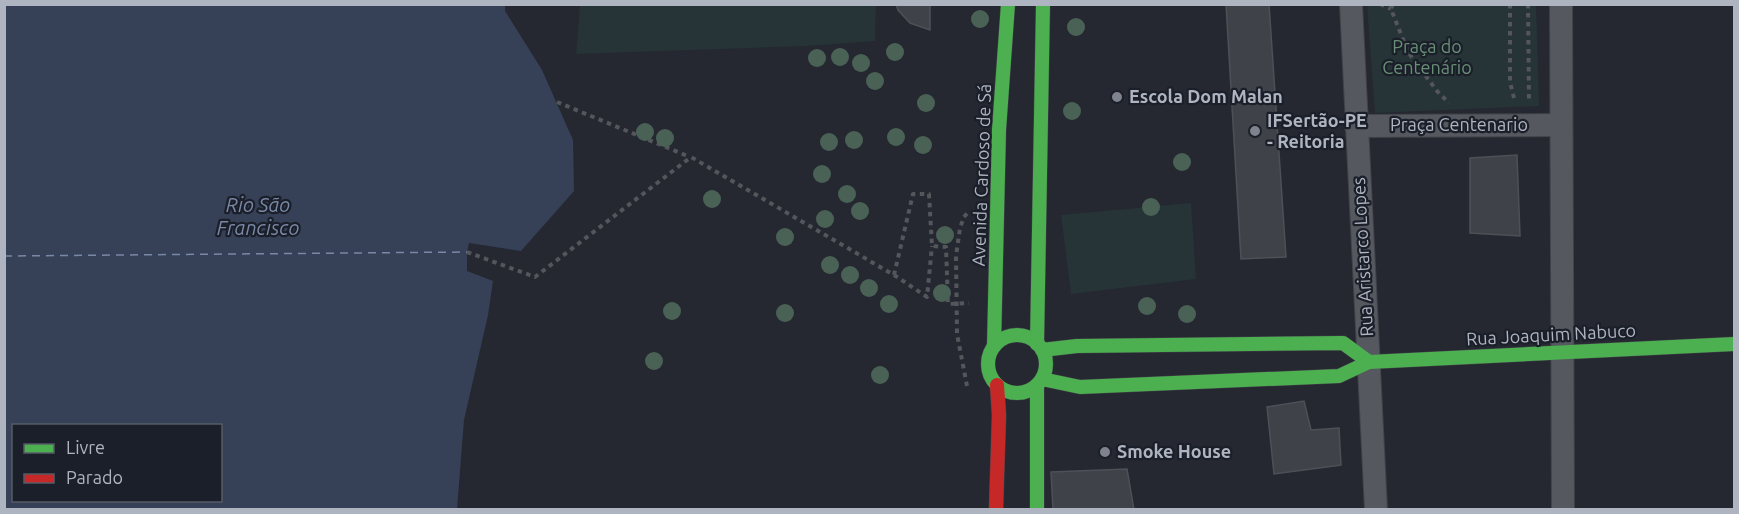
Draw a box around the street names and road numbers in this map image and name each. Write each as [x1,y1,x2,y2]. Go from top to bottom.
street label: Avenida Cardoso de Sá [968,83,994,267]
street label: Praça Centenario [1390,114,1528,134]
street label: Rua Aristarco Lopes [1348,177,1376,337]
street label: Rua Joaquim Nabuco [1465,320,1636,348]

